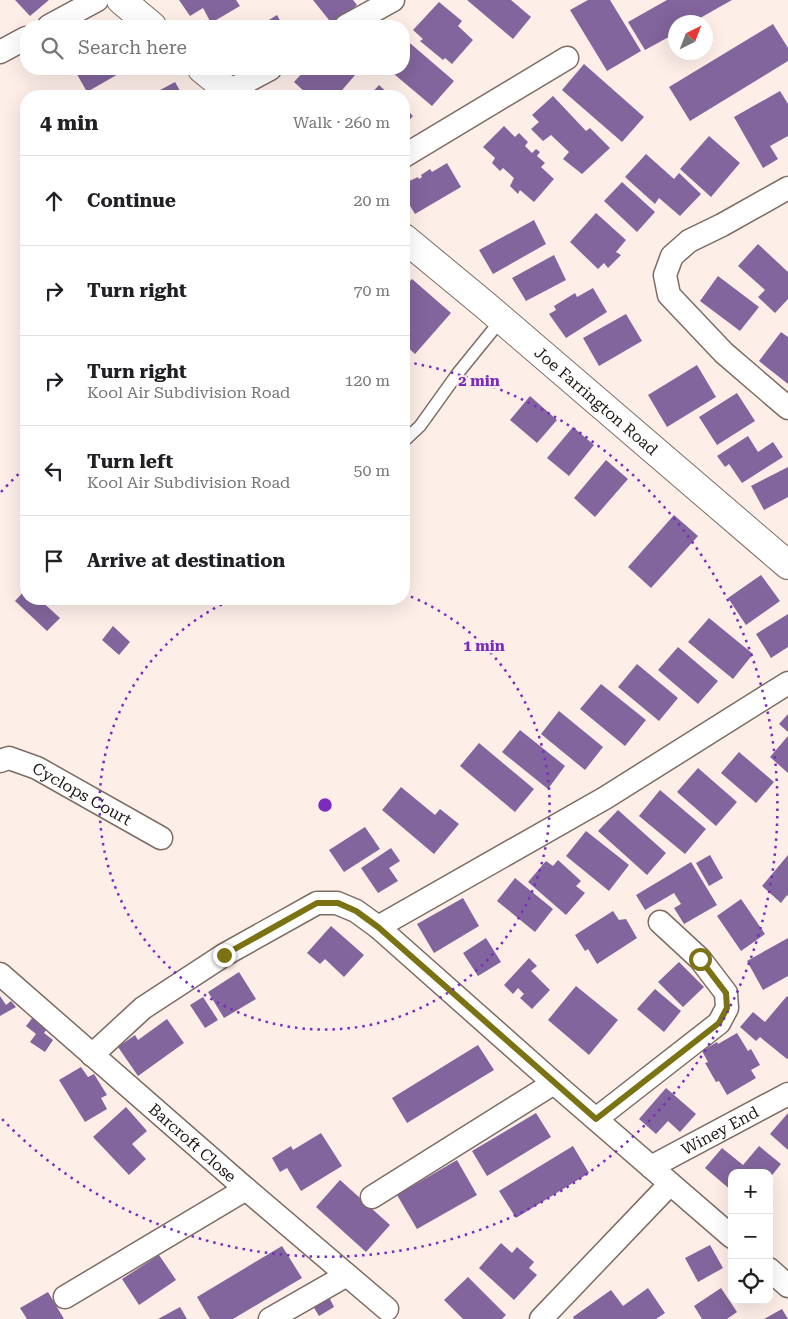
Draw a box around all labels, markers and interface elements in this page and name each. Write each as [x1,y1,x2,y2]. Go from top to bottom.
north arrow [668,15,713,60]
search box [20,20,410,75]
icon: search [38,34,66,62]
text: Search here [78,36,187,59]
text: 4 min [40,111,98,135]
text: Walk · 260 m [293,113,390,132]
icon: ahead [40,187,68,215]
text: Continue [87,189,176,212]
text: 20 m [353,191,390,210]
icon: right [40,277,68,305]
text: Turn right [87,279,187,302]
text: 70 m [353,281,390,300]
street label: Joe Farrington Road [531,343,662,459]
text: Turn right [87,360,187,383]
icon: right [40,367,68,395]
text: 120 m [344,371,390,390]
text: 2 min [458,372,500,390]
text: Kool Air Subdivision Road [87,383,290,402]
text: Turn left [87,450,173,473]
icon: left [40,457,68,485]
text: 50 m [353,461,390,480]
text: Kool Air Subdivision Road [87,473,290,492]
icon: arrive [40,547,68,575]
text: Arrive at destination [87,549,285,572]
text: 1 min [463,637,505,655]
street label: Cyclops Court [29,758,135,829]
centre of rings [316,796,334,814]
route end [213,944,236,967]
route start [689,948,712,971]
street label: Barcroft Close [145,1100,240,1186]
street label: Winey End [678,1102,762,1159]
map controls [728,1169,773,1304]
button: + [728,1169,773,1214]
button: − [728,1214,773,1259]
button: locate [728,1259,773,1304]

